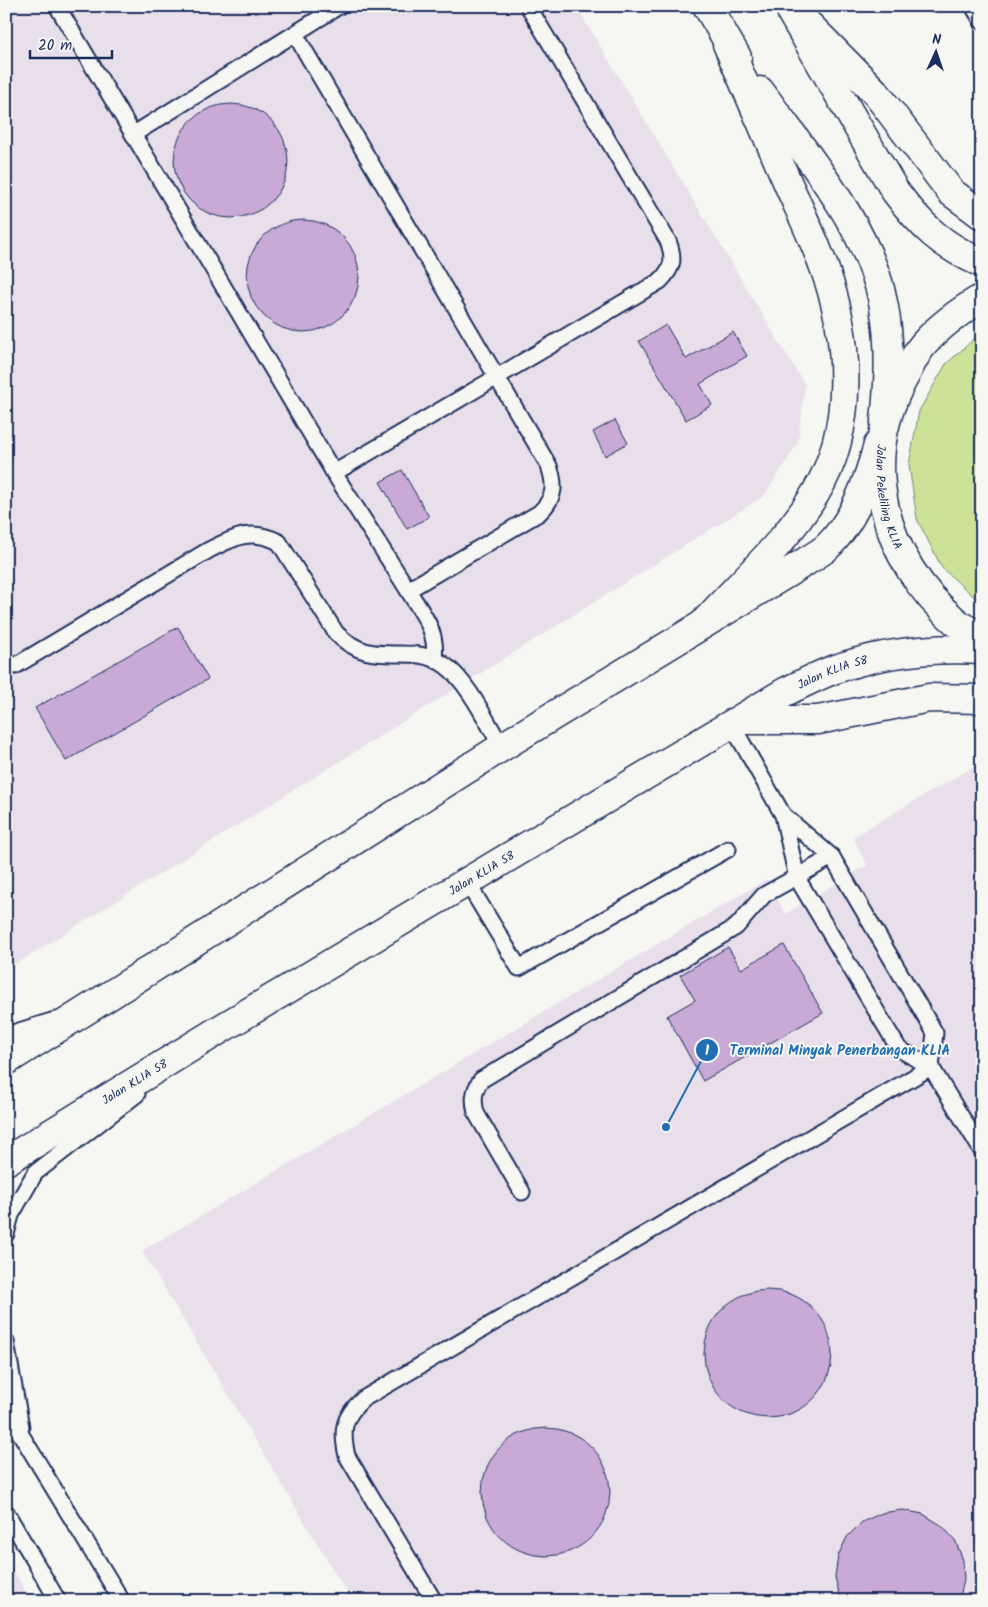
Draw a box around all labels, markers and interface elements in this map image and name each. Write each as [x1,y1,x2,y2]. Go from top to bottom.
scale bar [30,28,112,60]
north arrow [910,28,960,78]
text: N [932,29,942,51]
text: 20 m [38,34,72,58]
street label: Jalan Pekeliling KLIA [870,443,907,553]
street label: Jalan KLIA S8 [794,651,871,695]
street label: Jalan KLIA S8 [445,846,519,901]
callout: Terminal Minyak Penerbangan KLIA [694,1035,960,1064]
text: 1 [705,1039,710,1063]
text: Terminal Minyak Penerbangan KLIA [730,1040,950,1062]
street label: Jalan KLIA S8 [98,1054,172,1110]

